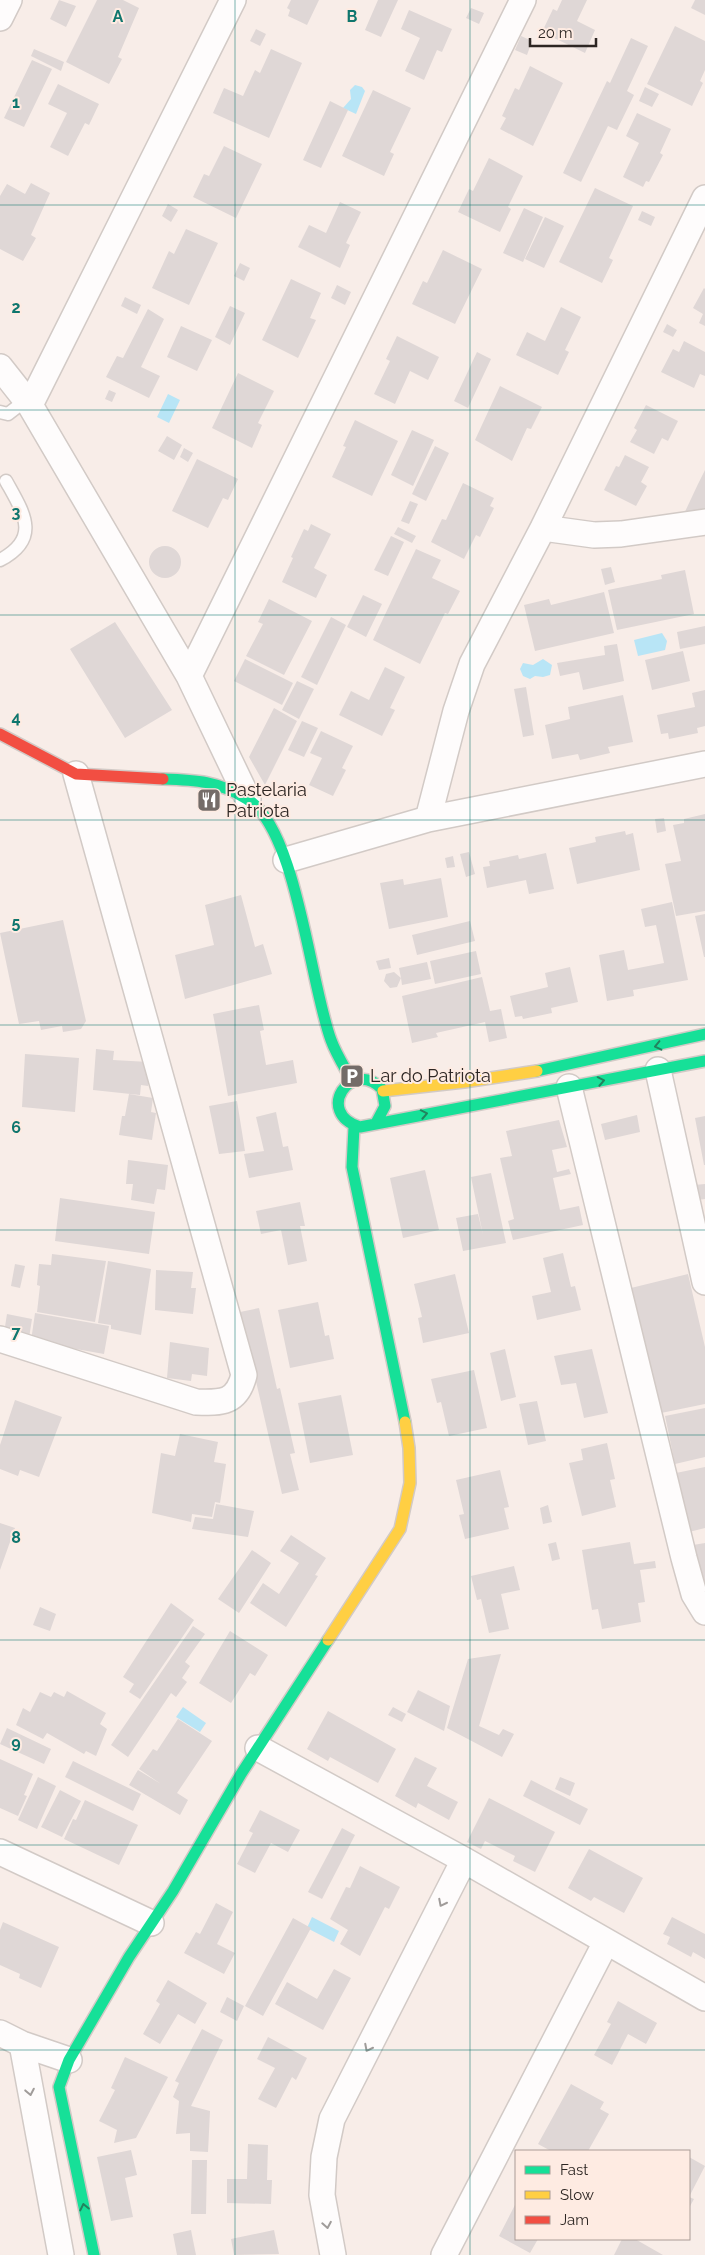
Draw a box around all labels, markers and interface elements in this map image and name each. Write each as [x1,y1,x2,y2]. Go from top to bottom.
text: A [113,7,124,26]
text: B [347,7,358,26]
scale bar [530,15,596,47]
text: 20 m [538,24,573,42]
text: 1 [12,93,20,112]
text: 2 [11,298,21,317]
text: 3 [12,503,21,522]
text: 4 [11,708,21,727]
place label: Pastelaria Patriota [226,779,307,821]
restaurant icon: Pastelaria Patriota [196,787,222,813]
text: 5 [12,913,21,932]
one-way arrow [653,1040,662,1050]
parking icon: Lar do Patriota [339,1063,365,1089]
place label: Lar do Patriota [370,1065,491,1086]
one-way arrow [597,1076,606,1087]
one-way arrow [420,1109,429,1120]
text: 6 [11,1118,21,1137]
text: 7 [12,1323,21,1342]
text: 8 [11,1528,21,1547]
text: 9 [11,1733,21,1752]
one-way arrow [438,1898,448,1907]
one-way arrow [364,2043,374,2052]
one-way arrow [24,2088,34,2097]
legend [515,2150,690,2240]
text: Fast [560,2161,588,2179]
text: Slow [560,2186,594,2204]
one-way arrow [79,2203,89,2212]
text: Jam [560,2211,589,2229]
one-way arrow [322,2220,332,2229]

